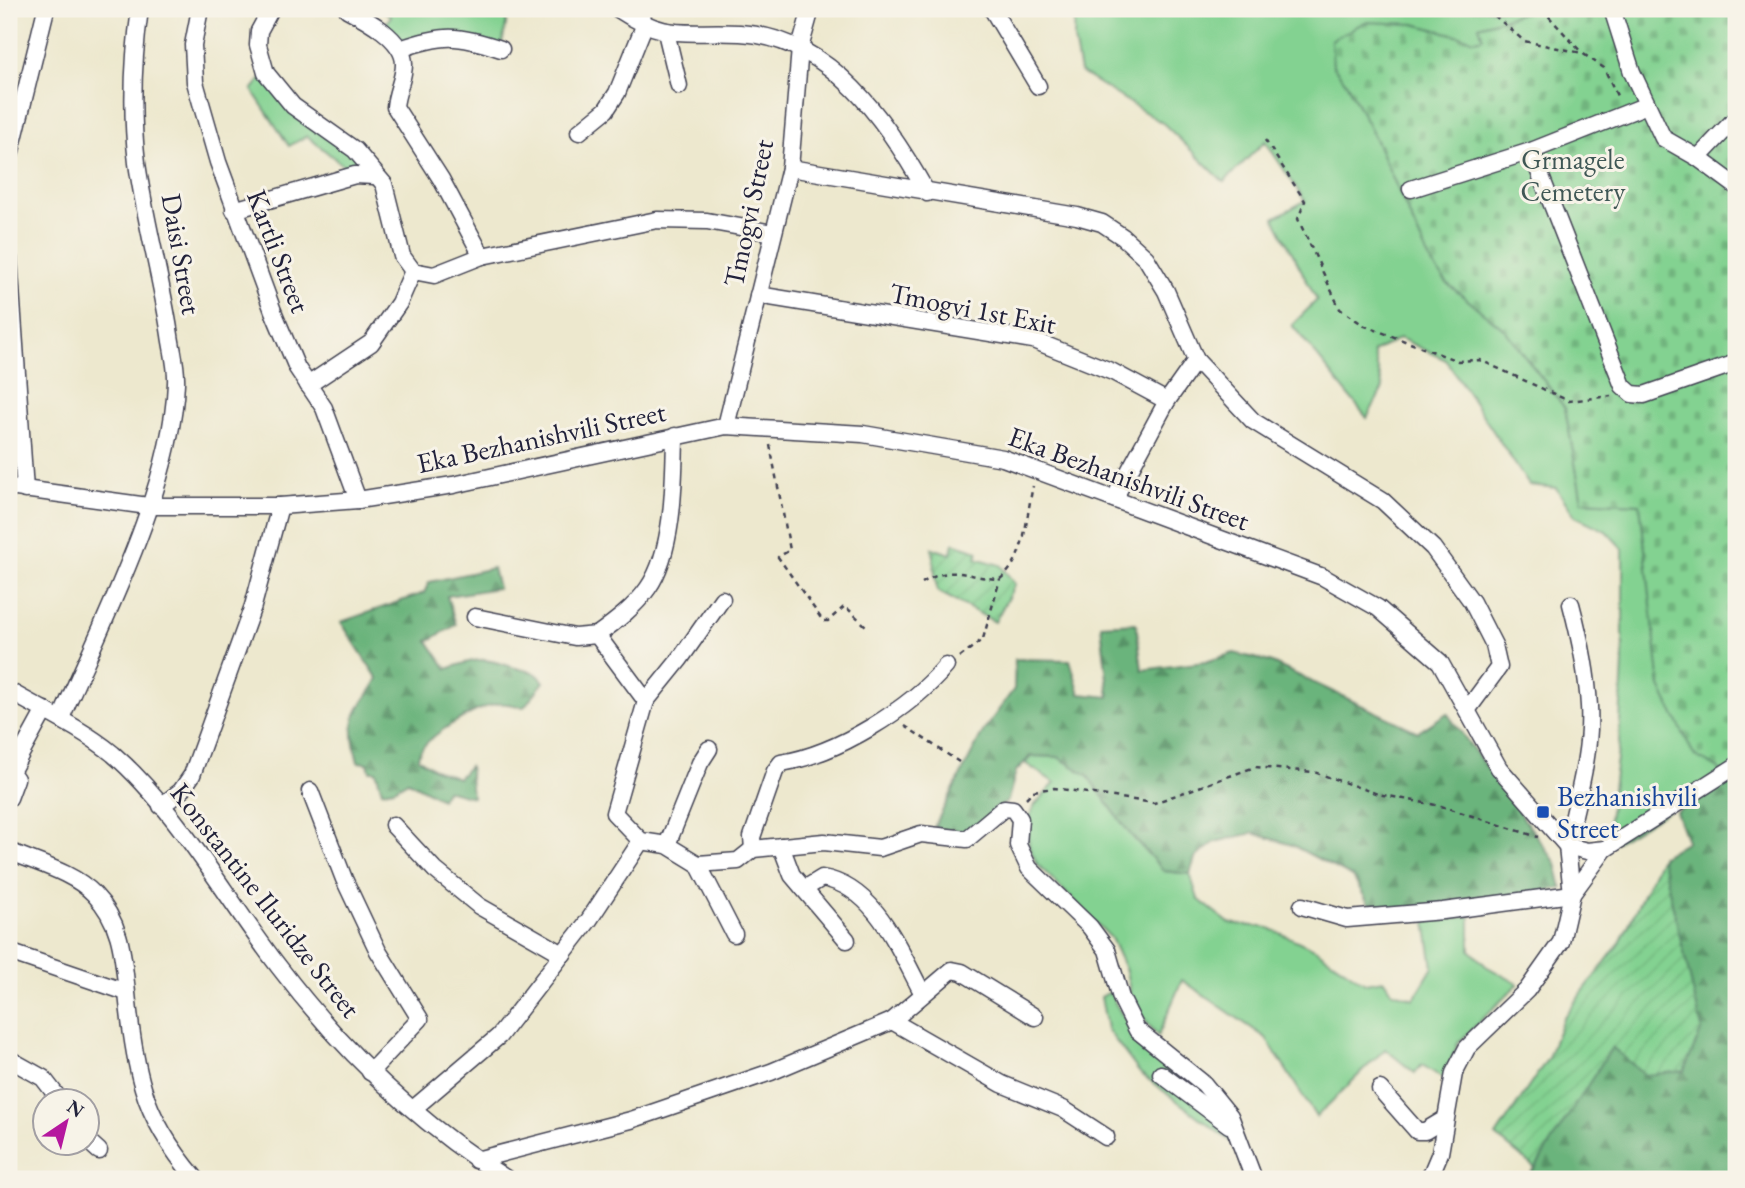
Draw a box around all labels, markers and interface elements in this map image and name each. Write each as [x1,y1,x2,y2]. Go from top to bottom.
street label: Tmogvi Street [715,136,781,290]
park label: Grmagele Cemetery [1521,141,1626,209]
street label: Kartli Street [239,184,319,318]
street label: Daisi Street [154,191,210,317]
street label: Tmogvi 1st Exit [887,274,1060,342]
street label: Eka Bezhanishvili Street [413,393,669,481]
street label: Eka Bezhanishvili Street [1004,418,1254,538]
street label: Konstantine Iluridze Street [163,775,369,1025]
place label: Bezhanishvili Street [1557,778,1698,846]
marker: Bezhanishvili Street [1535,804,1551,820]
north arrow [32,1086,102,1156]
text: N [62,1094,89,1123]

